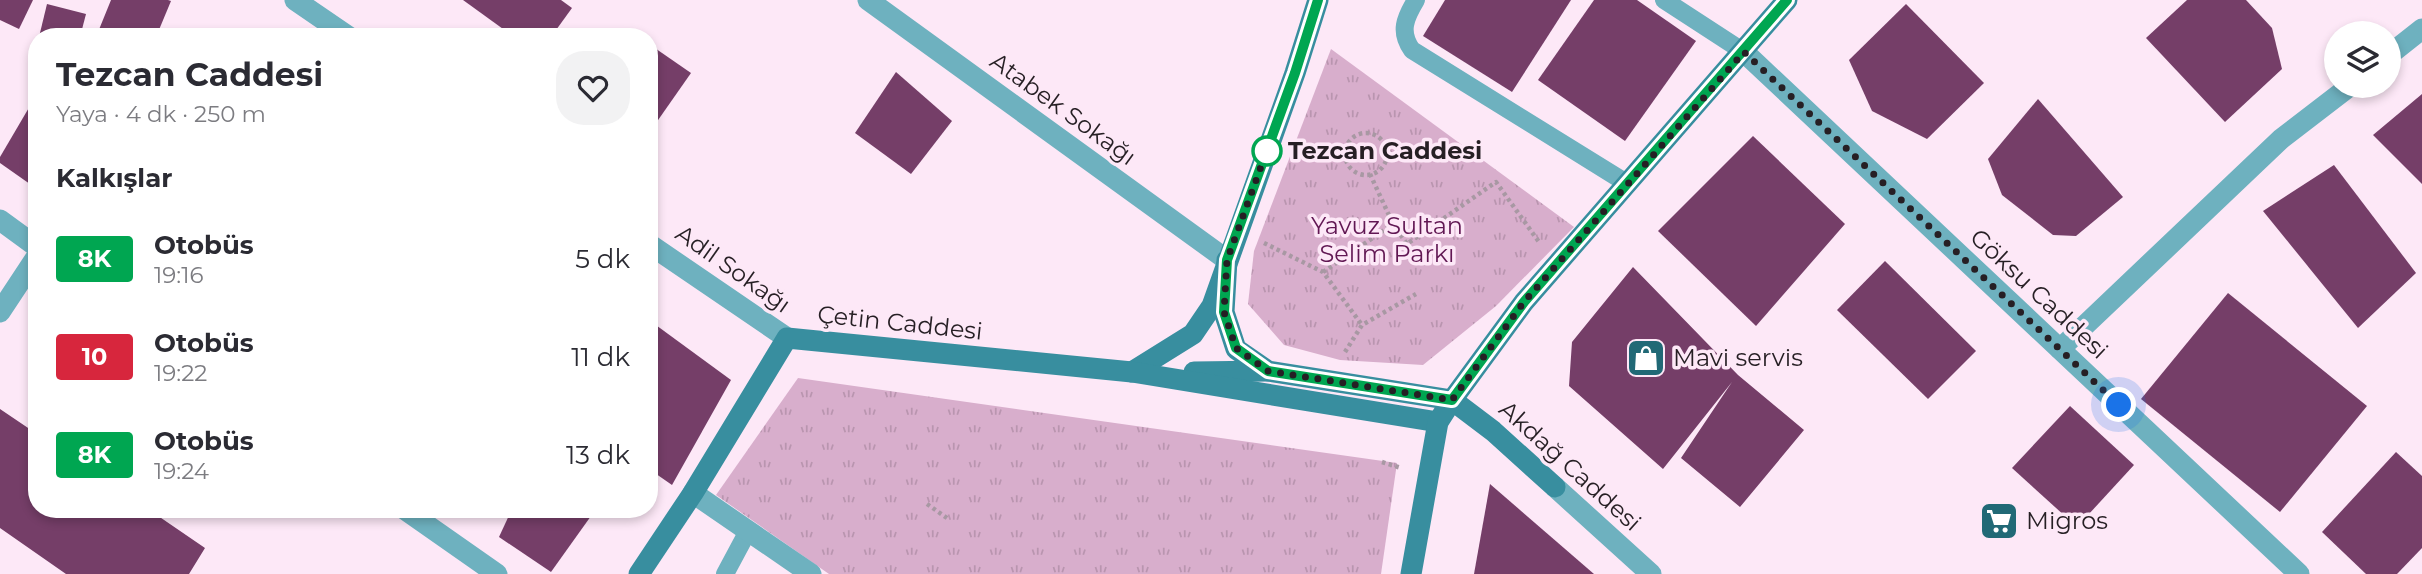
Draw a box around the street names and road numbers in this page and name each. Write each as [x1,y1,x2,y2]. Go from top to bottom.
street label: Atabek Sokağı [985,46,1142,171]
street label: Adil Sokağı [670,218,796,319]
street label: Göksu Caddesi [1964,222,2114,365]
street label: Çetin Caddesi [816,299,984,346]
street label: Akdağ Caddesi [1494,394,1647,537]

